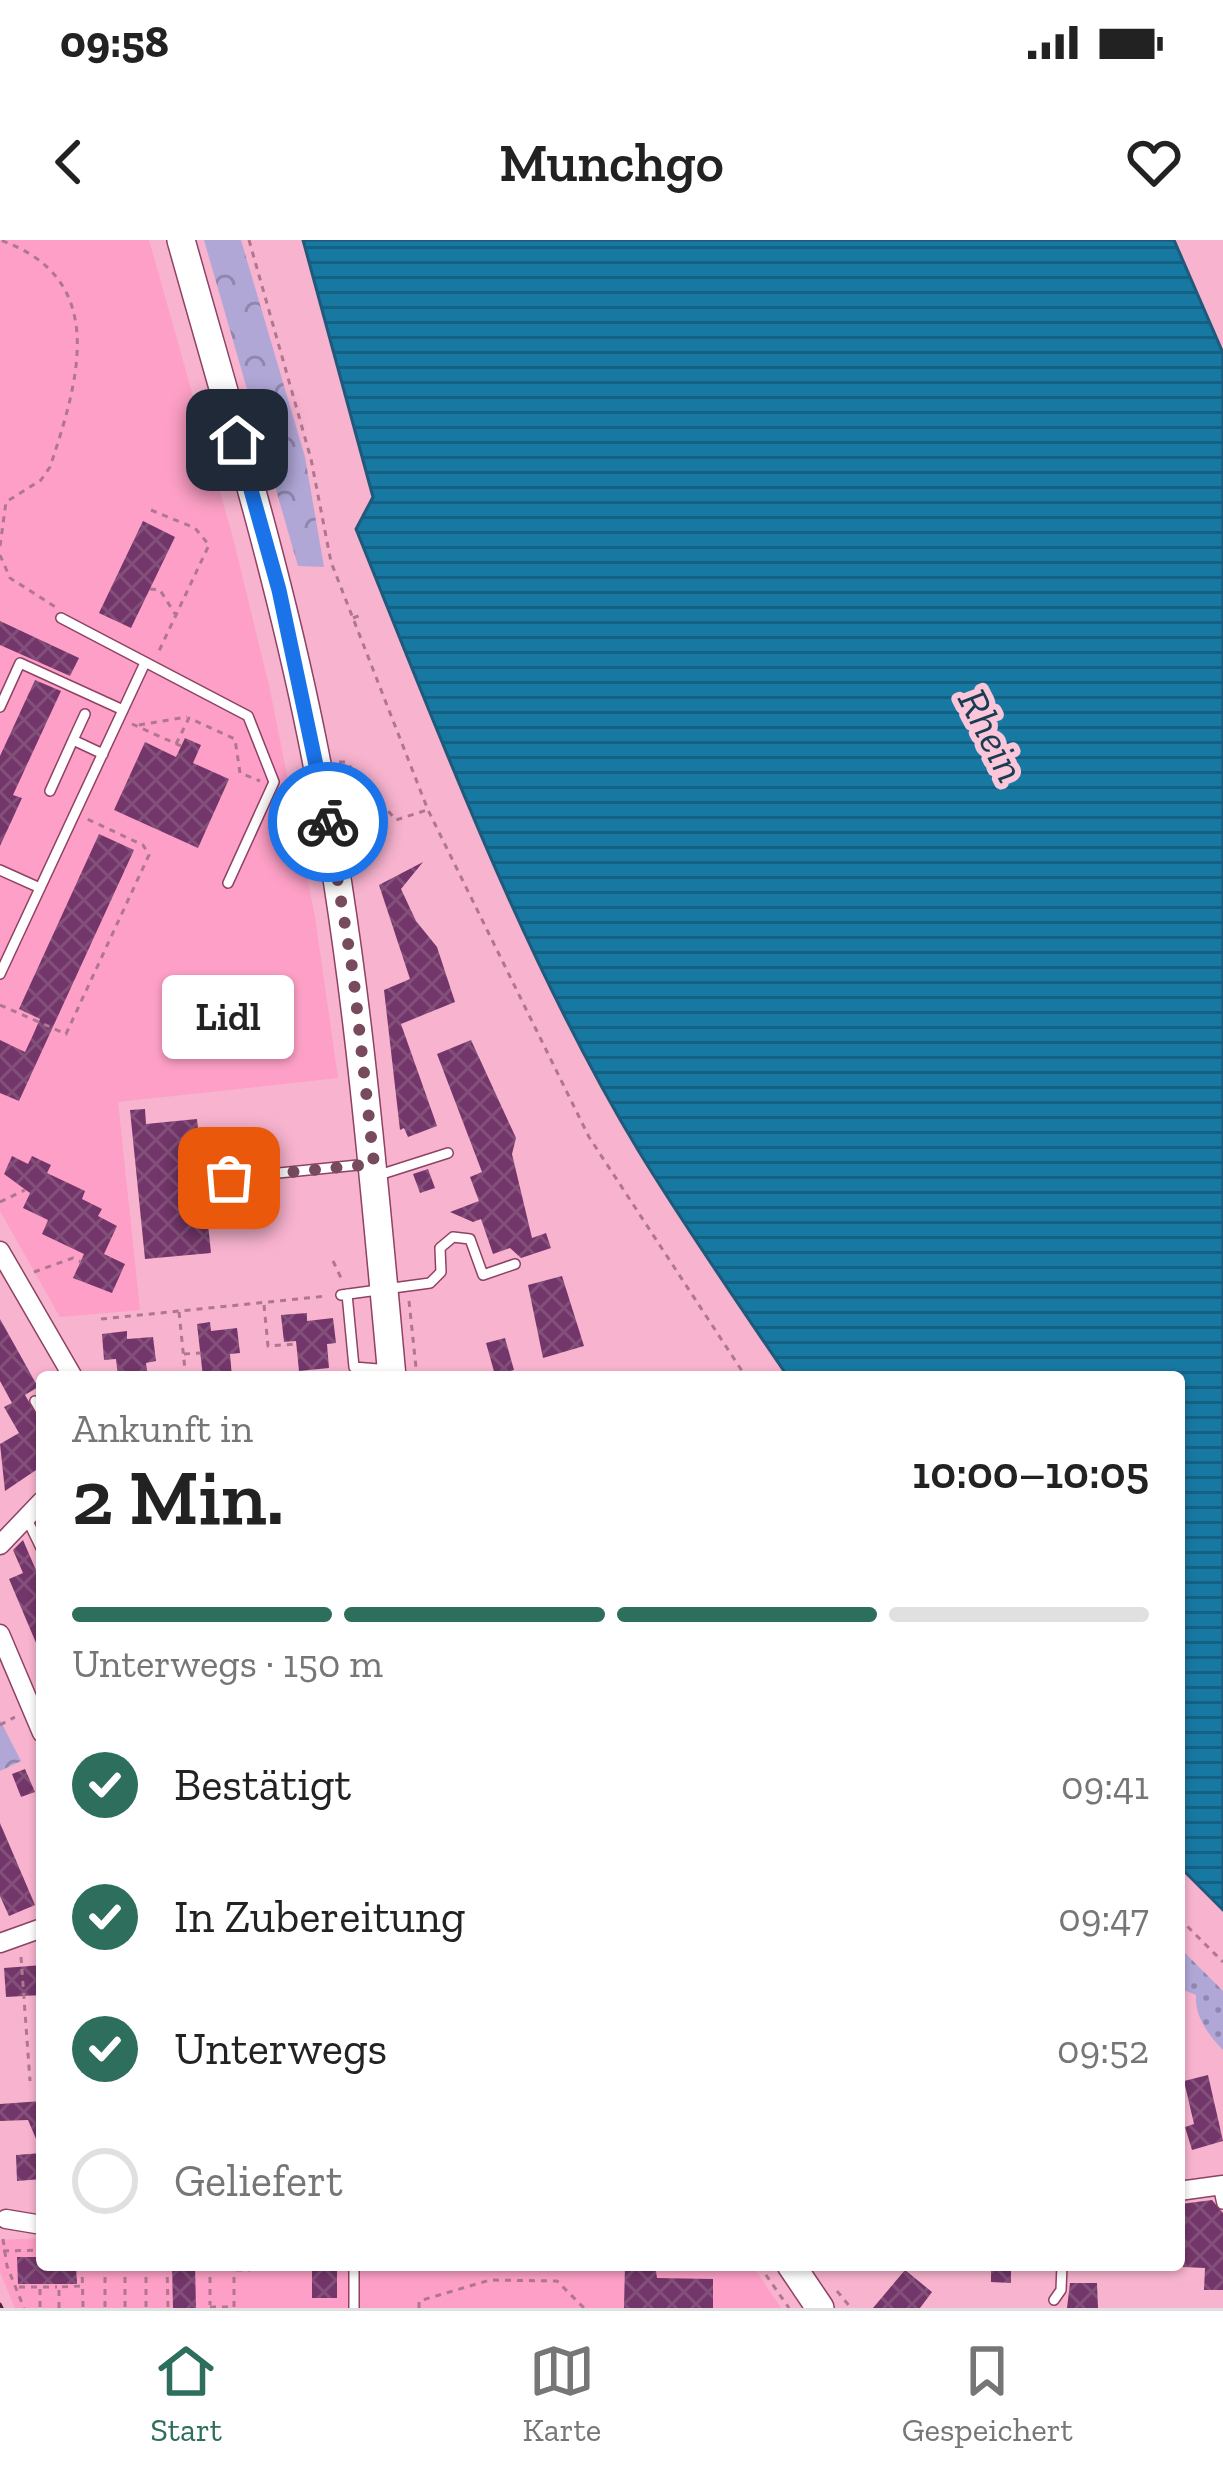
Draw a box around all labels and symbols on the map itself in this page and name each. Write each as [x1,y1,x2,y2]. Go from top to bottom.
pin [186,389,288,491]
water label: Rhein [947,680,1037,790]
courier [268,762,388,882]
callout: Lidl [163,974,295,1058]
pin [178,1127,280,1229]

